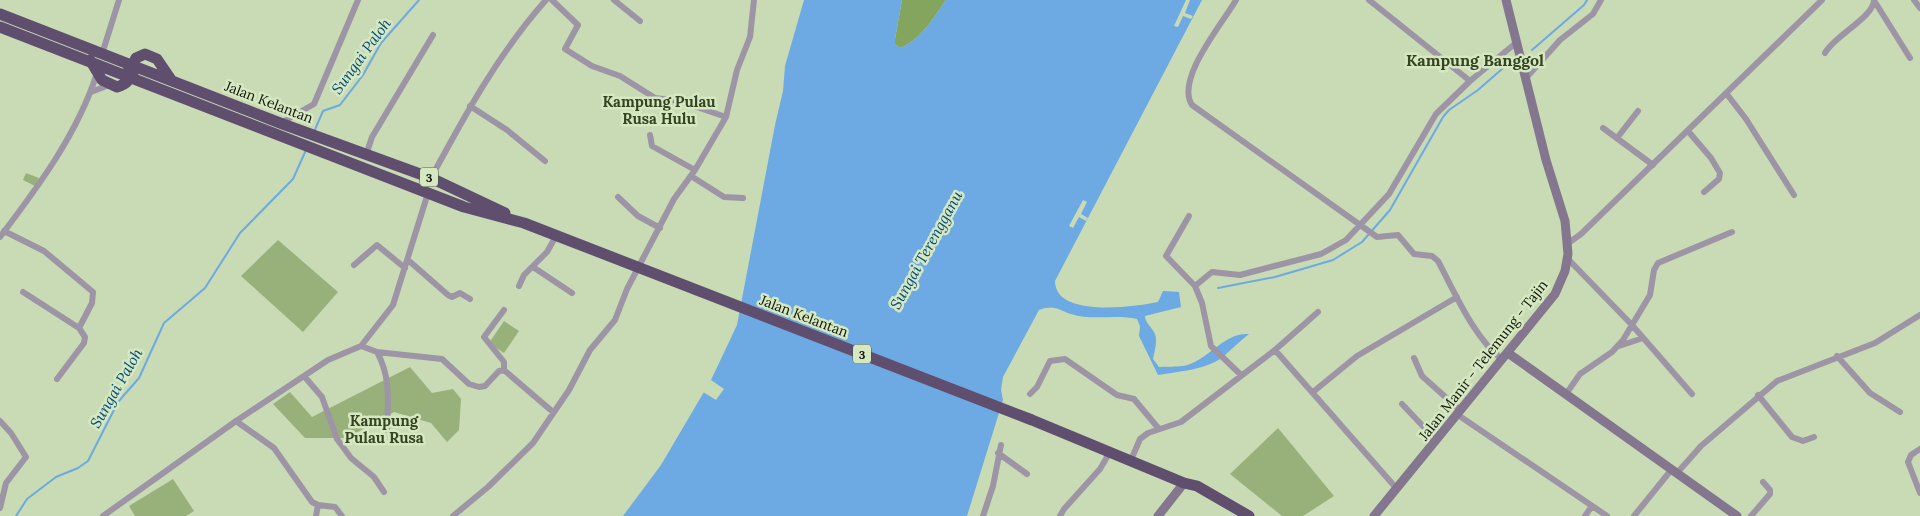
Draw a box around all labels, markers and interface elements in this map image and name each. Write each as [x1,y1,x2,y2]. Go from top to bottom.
water label: Sungai Paloh [327,14,395,98]
district label: Kampung Banggol [1406,50,1544,70]
street label: Jalan Kelantan [221,77,316,127]
district label: Kampung Pulau Rusa Hulu [602,92,716,128]
road number: 3 [420,168,438,186]
water label: Sungai Terengganu [886,187,966,312]
street label: Jalan Manir - Telemung - Tajin [1414,276,1552,445]
street label: Jalan Kelantan [756,291,851,341]
water label: Sungai Paloh [86,344,147,431]
road number: 3 [853,344,871,364]
district label: Kampung Pulau Rusa [344,411,424,447]

